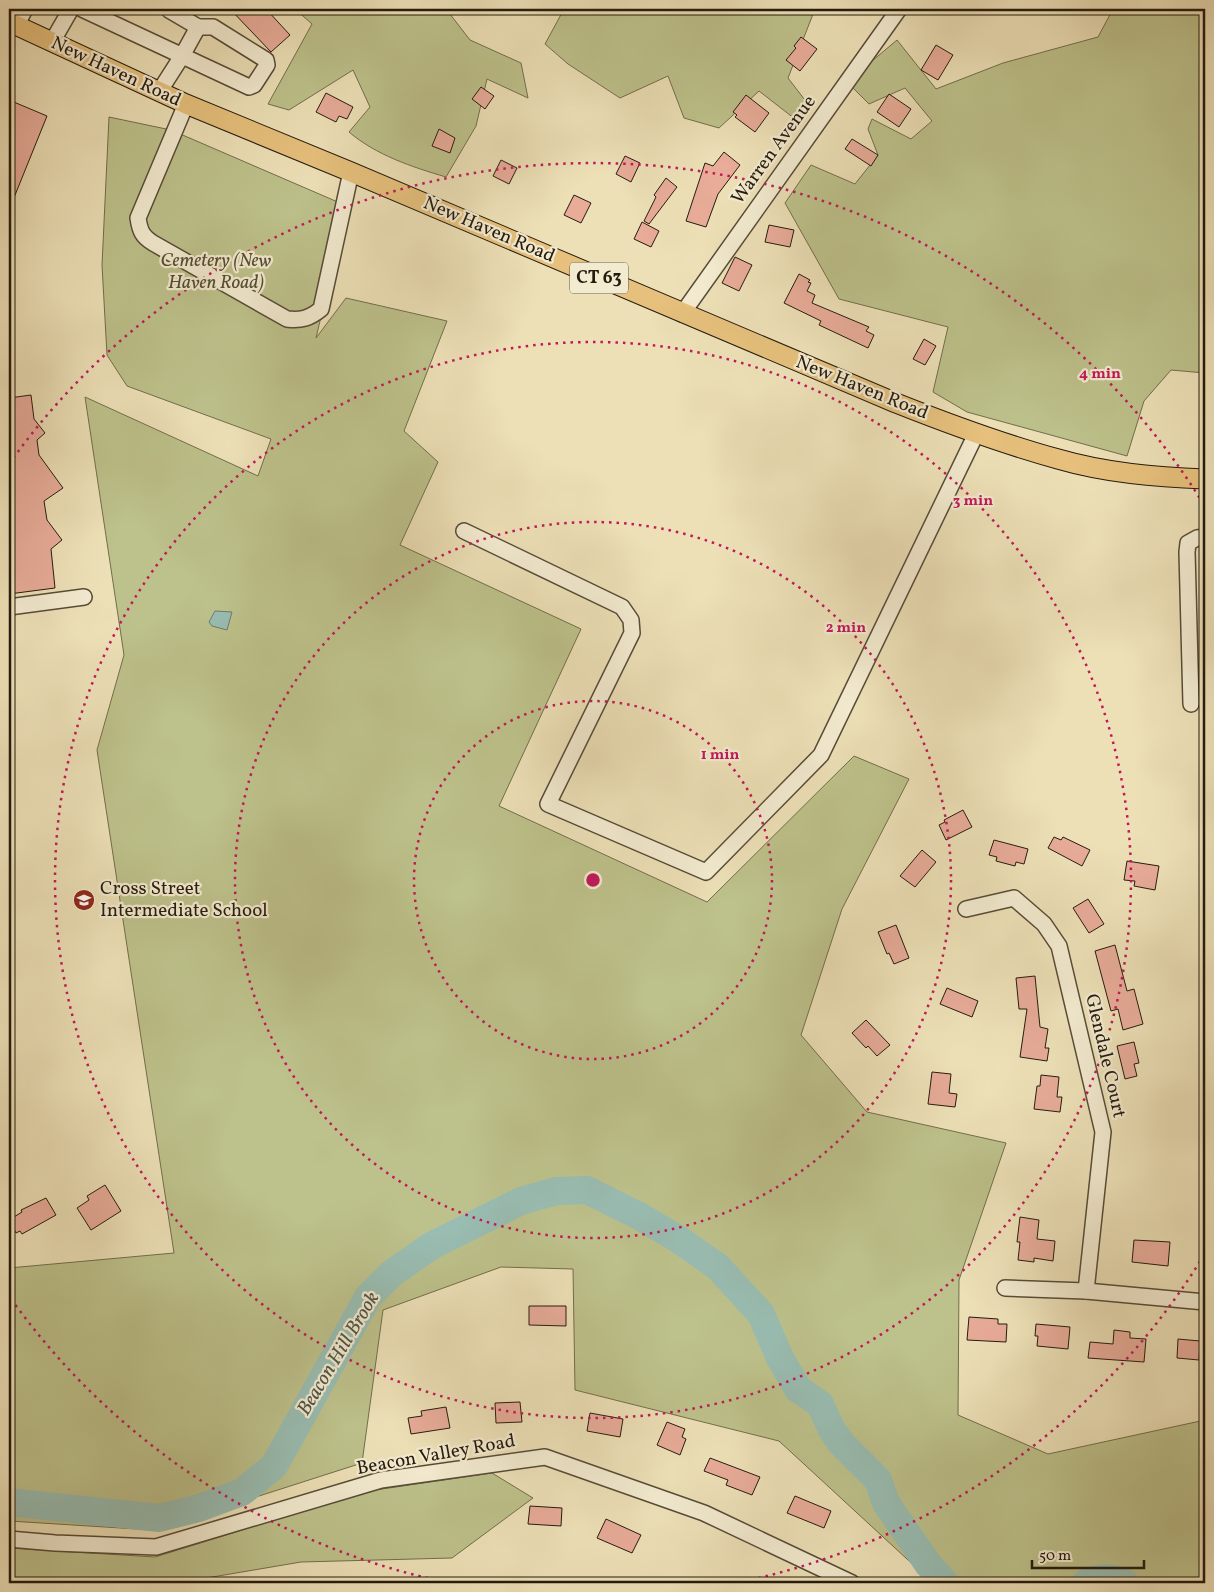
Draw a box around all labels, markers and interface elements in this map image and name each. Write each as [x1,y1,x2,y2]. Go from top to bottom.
street label: New Haven Road [47,30,185,114]
street label: Warren Avenue [725,90,823,210]
street label: New Haven Road [419,190,559,270]
park label: Cemetery (New Haven Road) [161,248,272,296]
road number: CT 63 [570,262,628,294]
street label: New Haven Road [792,350,932,426]
text: 4 min [1079,364,1121,385]
text: 3 min [953,491,993,512]
text: 2 min [826,618,866,639]
text: 1 min [701,745,739,766]
centre of rings [584,871,602,889]
place label: Cross Street Intermediate School [100,876,268,924]
school or university icon: Cross Street Intermediate School [72,888,96,912]
street label: Glendale Court [1078,991,1132,1121]
water label: Beacon Hill Brook [291,1287,387,1421]
street label: Beacon Valley Road [355,1428,517,1482]
scale bar [1032,1537,1144,1569]
text: 50 m [1039,1546,1071,1567]

